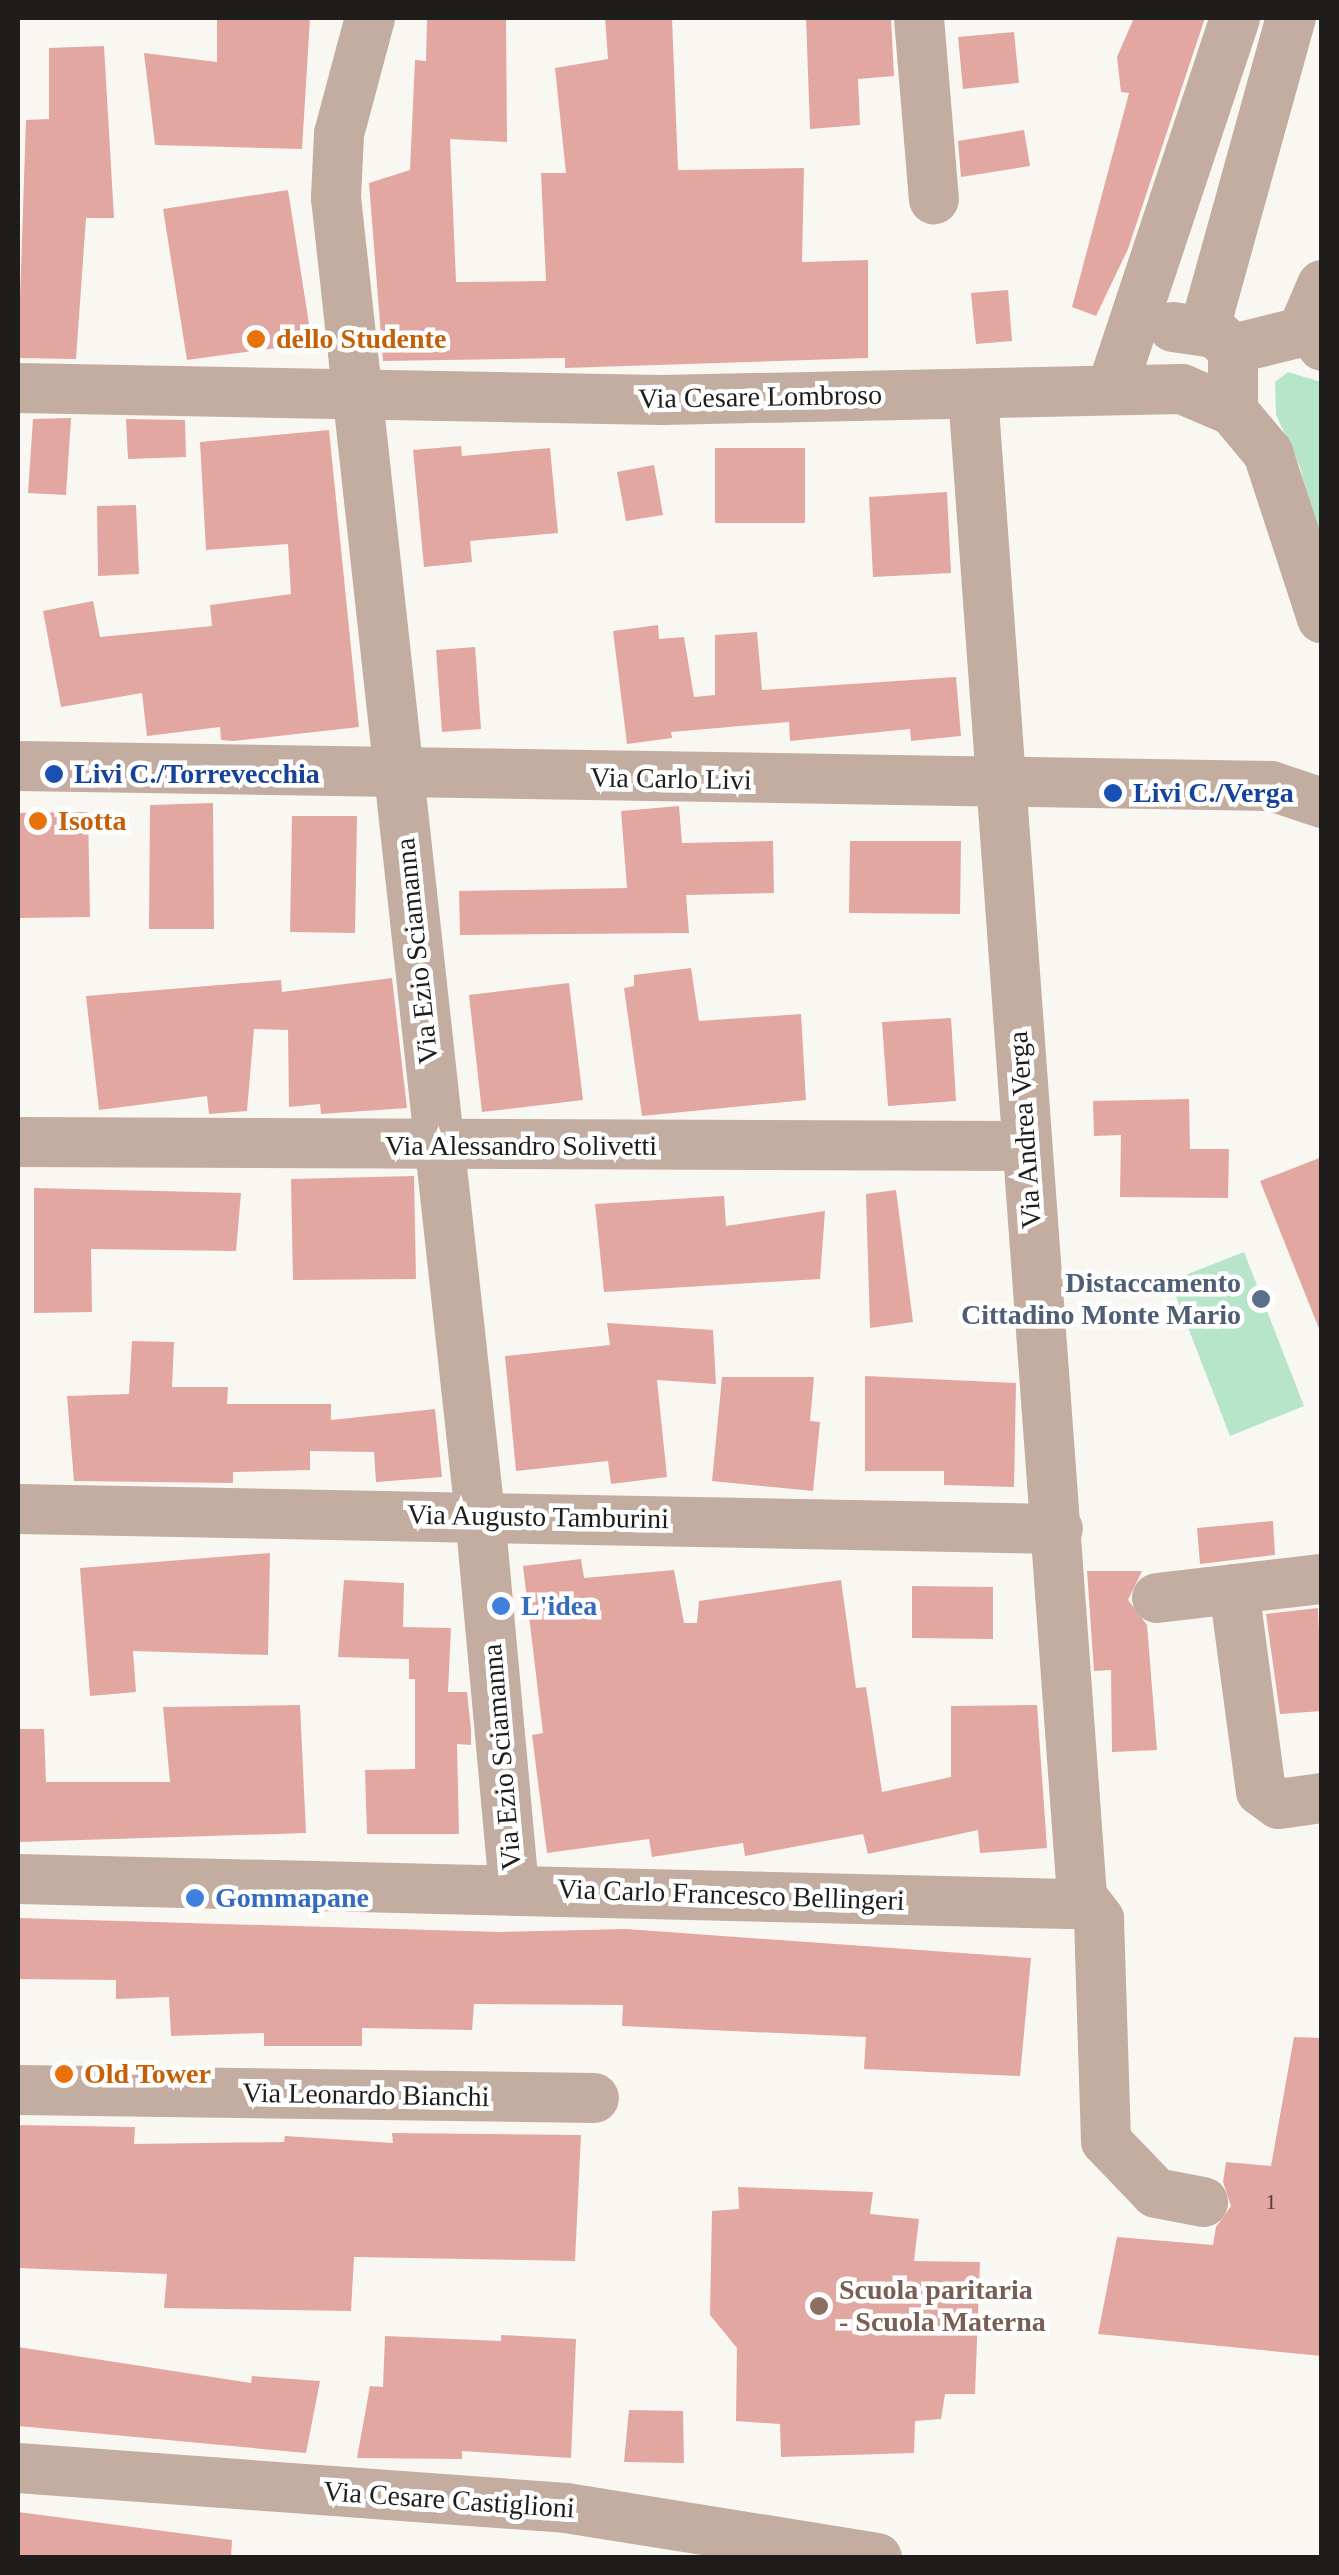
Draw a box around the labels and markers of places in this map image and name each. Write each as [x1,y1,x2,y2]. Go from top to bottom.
place label: dello Studente [276,322,446,356]
marker: dello Studente [245,328,267,350]
place label: Livi C./Torrevecchia [74,757,320,791]
marker: Livi C./Torrevecchia [43,763,65,785]
place label: Livi C./Verga [1133,776,1294,810]
marker: Livi C./Verga [1102,782,1124,804]
place label: Isotta [58,804,126,838]
marker: Isotta [27,810,49,832]
place label: Distaccamento Cittadino Monte Mario [961,1266,1241,1332]
marker: Distaccamento Cittadino Monte Mario [1250,1288,1272,1310]
place label: L'idea [521,1589,597,1623]
marker: L'idea [490,1595,512,1617]
place label: Gommapane [215,1881,369,1915]
marker: Gommapane [184,1887,206,1909]
place label: Old Tower [84,2057,211,2091]
marker: Old Tower [53,2063,75,2085]
place label: Scuola paritaria - Scuola Materna [839,2273,1046,2339]
marker: Scuola paritaria - Scuola Materna [808,2295,830,2317]

